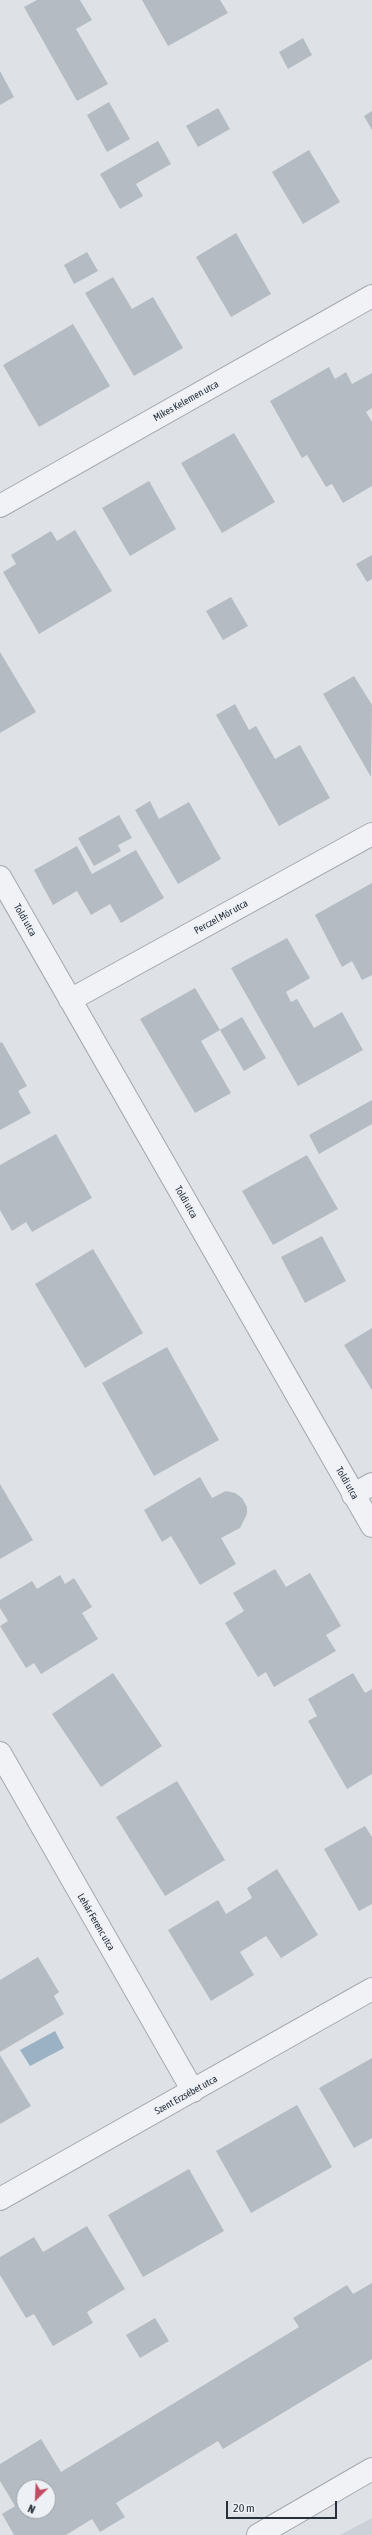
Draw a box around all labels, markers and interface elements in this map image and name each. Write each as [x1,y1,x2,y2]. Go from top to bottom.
street label: Mikes Kelemen utca [151,378,221,424]
street label: Perczel Mór utca [192,897,250,937]
street label: Toldi utca [11,902,39,938]
street label: Toldi utca [172,1184,200,1220]
street label: Toldi utca [333,1465,361,1501]
street label: Lehár Ferenc utca [75,1891,117,1953]
street label: Szent Erzsébet utca [153,2073,219,2117]
north arrow [16,2479,56,2519]
scale bar [228,2493,339,2519]
text: 20 m [233,2501,255,2515]
text: N [26,2502,37,2516]

